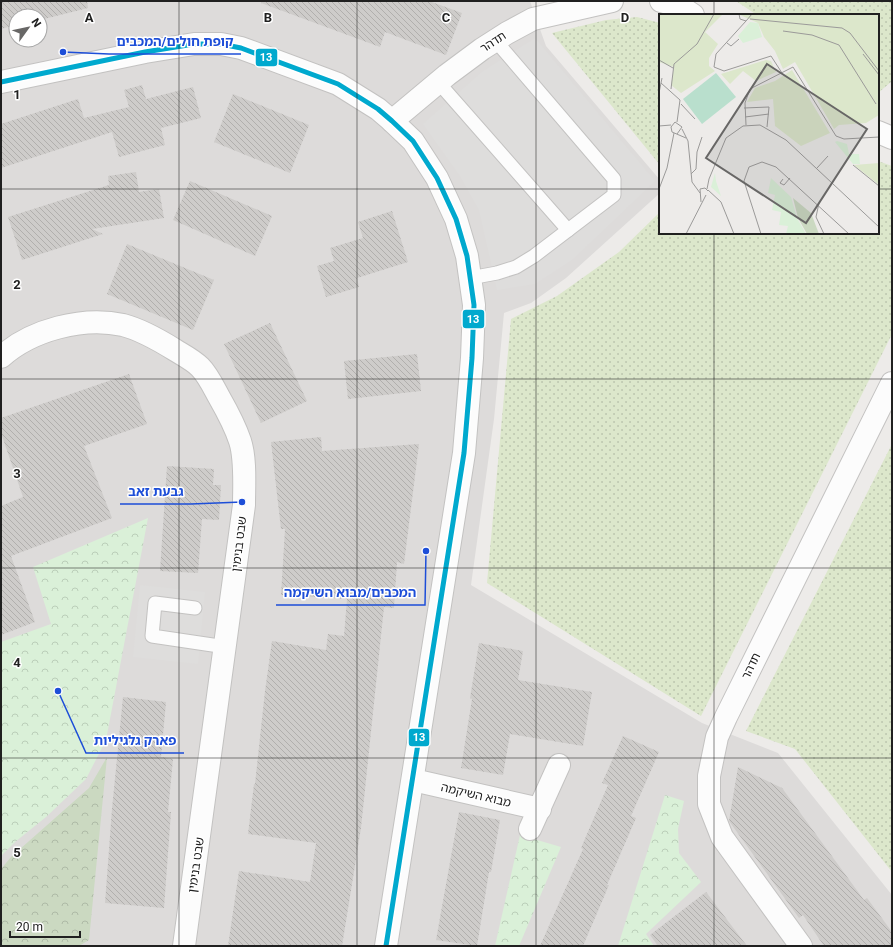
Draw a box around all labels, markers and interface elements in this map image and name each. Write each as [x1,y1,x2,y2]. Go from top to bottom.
north arrow [8,8,48,48]
text: A [85,10,94,25]
text: B [264,10,272,25]
text: C [442,10,451,25]
text: D [621,10,629,25]
inset map [659,14,879,234]
text: N [28,16,44,30]
callout: קופת חולים/המכבים [109,29,241,54]
street label: תדהר [478,29,508,55]
text: קופת חולים/המכבים [117,34,234,49]
line badge: 13 [255,48,278,67]
text: 13 [260,51,272,64]
text: 1 [13,87,21,102]
text: 2 [13,277,21,292]
line badge: 13 [462,309,485,329]
text: 13 [467,313,479,326]
text: 3 [13,466,21,481]
callout: גבעת זאב [120,479,191,504]
text: גבעת זאב [128,484,184,499]
street label: שבט בנימין [229,515,249,573]
callout: המכבים/מבוא השיקמה [276,580,425,605]
text: המכבים/מבוא השיקמה [284,585,416,600]
street label: תדהר [739,650,763,682]
text: 4 [13,655,21,670]
callout: פארק גלגיליות [86,728,184,753]
line badge: 13 [408,728,430,747]
text: 13 [413,731,425,744]
text: פארק גלגיליות [94,733,176,748]
street label: מבוא השיקמה [439,780,513,810]
street label: שבט בנימין [185,836,207,894]
text: 5 [13,845,21,860]
scale bar [10,913,80,939]
text: 20 m [16,920,43,934]

